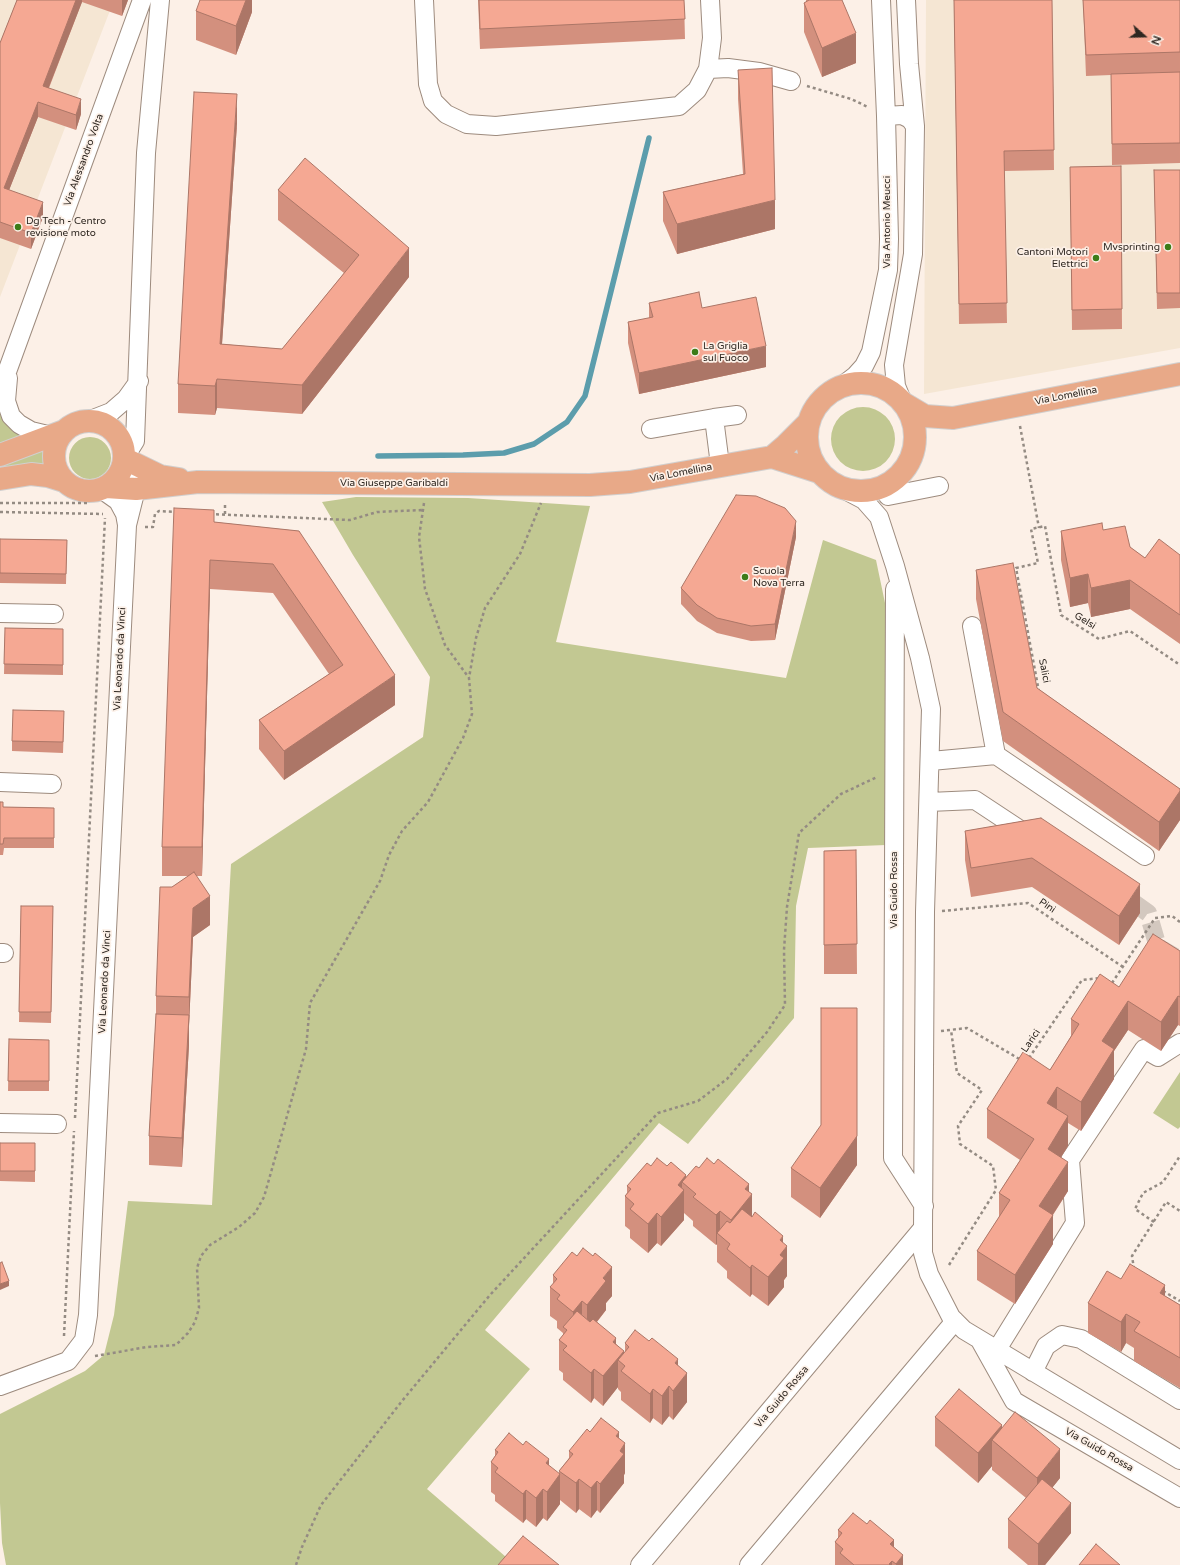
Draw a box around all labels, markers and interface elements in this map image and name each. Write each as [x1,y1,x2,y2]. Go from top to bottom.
north arrow [1124,16,1164,56]
text: N [1148,34,1163,47]
street label: Via Alessandro Volta [62,112,106,208]
street label: Via Antonio Meucci [881,176,893,268]
place label: Dg Tech - Centro revisione moto [26,215,106,238]
marker: Dg Tech - Centro revisione moto [13,222,23,232]
place label: Mvsprinting [1103,241,1160,253]
marker: Mvsprinting [1163,242,1173,252]
place label: Cantoni Motori Elettrici [1017,246,1088,270]
marker: Cantoni Motori Elettrici [1091,253,1101,263]
place label: La Griglia sul Fuoco [703,340,748,364]
marker: La Griglia sul Fuoco [690,347,700,357]
street label: Via Lomellina [1034,384,1098,408]
street label: Via Lomellina [649,461,713,485]
street label: Via Giuseppe Garibaldi [340,477,448,489]
place label: Scuola Nova Terra [753,565,805,588]
marker: Scuola Nova Terra [740,572,750,582]
street label: Via Leonardo da Vinci [111,607,129,711]
street label: Gelsi [1072,610,1098,632]
street label: Salici [1036,658,1052,684]
street label: Via Guido Rossa [888,851,900,929]
street label: Pini [1036,896,1058,916]
street label: Via Leonardo da Vinci [96,930,114,1034]
street label: Larici [1019,1027,1043,1055]
street label: Via Guido Rossa [753,1364,811,1430]
street label: Via Guido Rossa [1063,1426,1135,1474]

